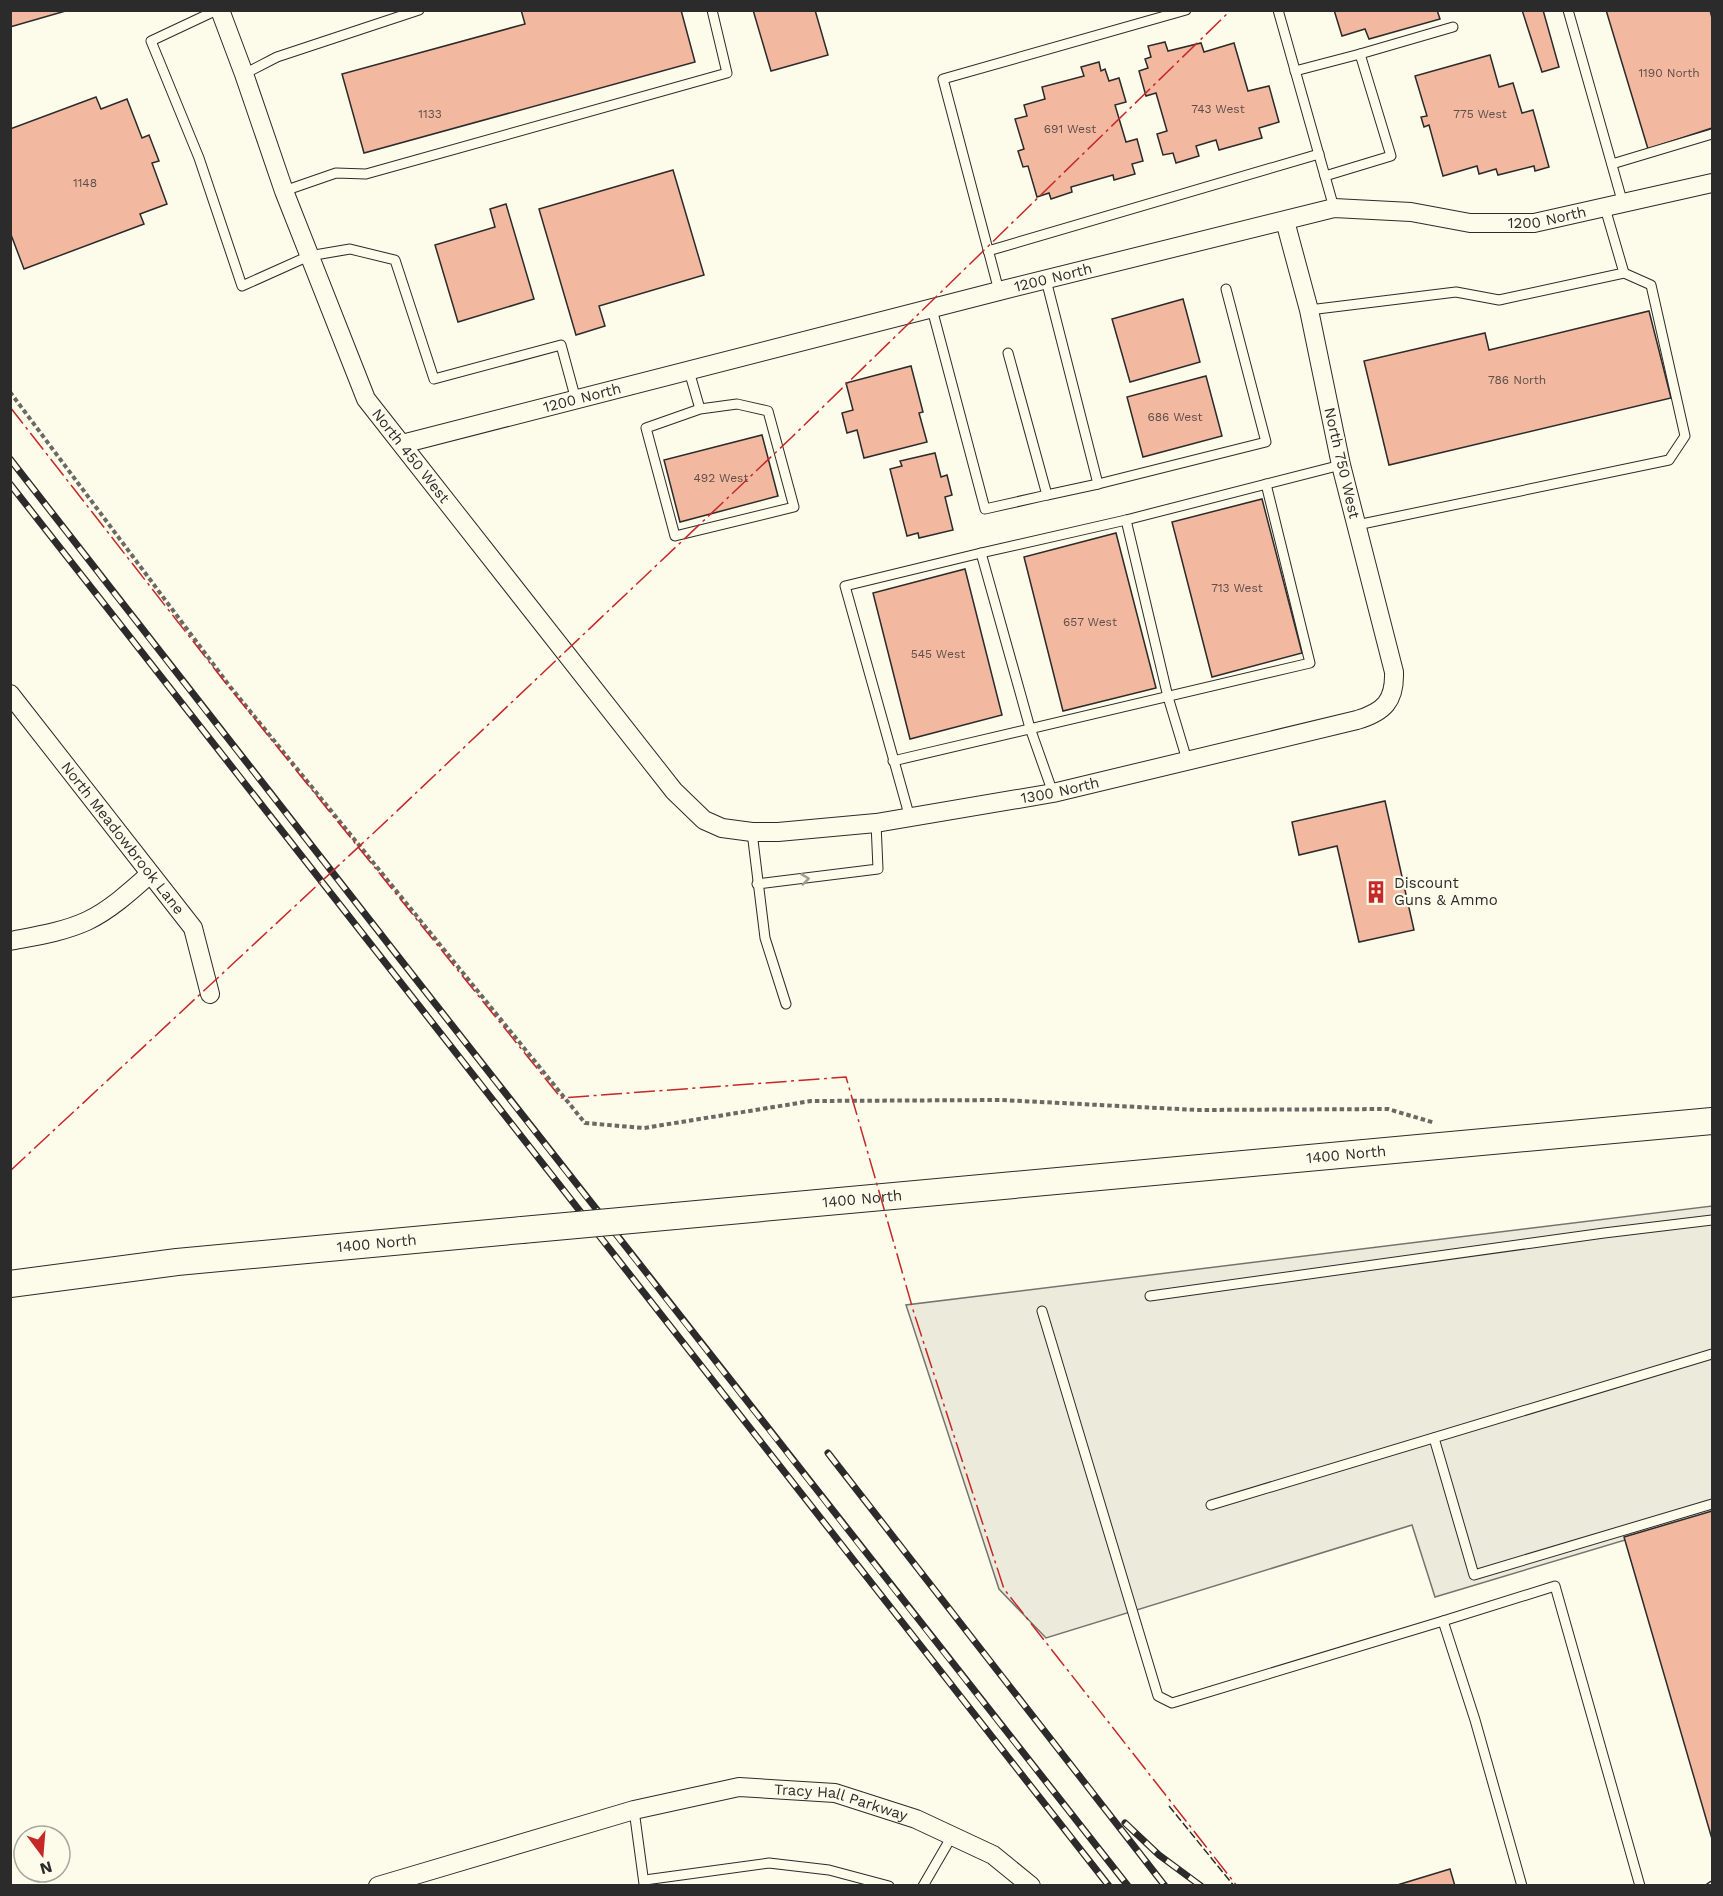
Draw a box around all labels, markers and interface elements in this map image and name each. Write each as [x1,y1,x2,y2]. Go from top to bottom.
house number: 1190 North [1638,66,1700,80]
house number: 743 West [1191,102,1245,116]
house number: 1133 [418,107,442,121]
house number: 775 West [1453,107,1507,121]
house number: 691 West [1044,122,1096,136]
house number: 1148 [73,176,97,190]
street label: 1200 North [1508,203,1588,232]
street label: 1200 North [1012,259,1094,296]
house number: 786 North [1488,373,1546,387]
street label: 1200 North [541,379,623,416]
street label: North 450 West [368,405,454,507]
street label: North 750 West [1320,406,1364,521]
house number: 686 West [1147,410,1203,424]
house number: 492 West [694,471,748,485]
house number: 713 West [1211,581,1263,595]
house number: 657 West [1063,615,1117,629]
house number: 545 West [911,647,965,661]
street label: North Meadowbrook Lane [57,758,188,918]
street label: 1300 North [1019,773,1101,807]
one-way arrow [800,873,809,885]
place label: Discount Guns & Ammo [1394,874,1498,909]
building icon: Discount Guns & Ammo [1363,879,1389,905]
street label: 1400 North [1306,1142,1387,1167]
street label: 1400 North [822,1186,903,1211]
street label: 1400 North [336,1231,417,1256]
street label: Tracy Hall Parkway [773,1780,910,1825]
north arrow [12,1824,72,1884]
text: N [38,1857,54,1879]

